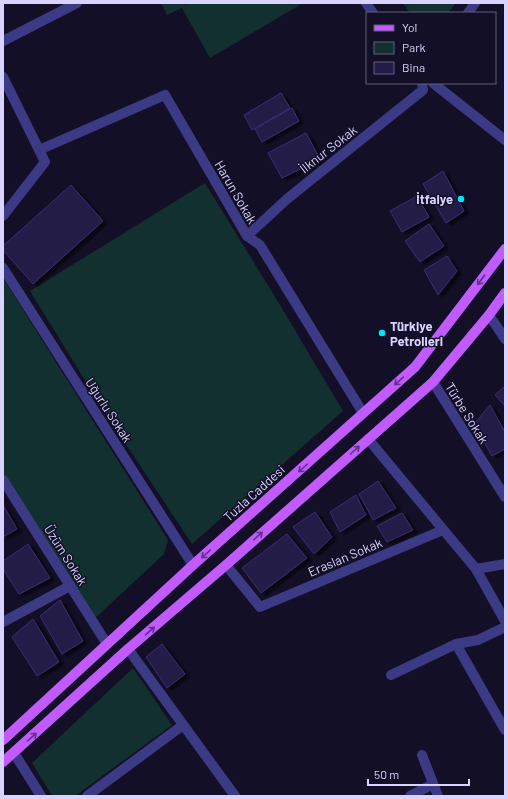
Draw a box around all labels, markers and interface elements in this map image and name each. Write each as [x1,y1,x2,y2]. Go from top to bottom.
legend [366,12,496,84]
text: Yol [402,20,417,34]
text: Park [402,40,426,54]
text: Bina [402,60,425,74]
street label: İlknur Sokak [296,121,360,176]
street label: Harun Sokak [211,157,261,227]
place label: İtfaiye [416,191,453,207]
marker: İtfaiye [456,194,466,204]
one-way arrow [477,275,486,286]
place label: Türkiye Petrolleri [390,318,443,349]
marker: Türkiye Petrolleri [377,328,387,338]
street label: Uğurlu Sokak [82,375,136,446]
one-way arrow [395,376,405,385]
street label: Türbe Sokak [442,379,492,447]
one-way arrow [350,446,360,455]
street label: Tuzla Caddesi [220,461,288,525]
one-way arrow [297,463,308,472]
street label: Üzüm Sokak [41,522,91,589]
one-way arrow [253,532,263,541]
street label: Eraslan Sokak [306,534,385,580]
one-way arrow [201,550,211,559]
one-way arrow [144,626,155,635]
one-way arrow [27,732,38,741]
scale bar [368,761,469,787]
text: 50 m [374,767,399,781]

